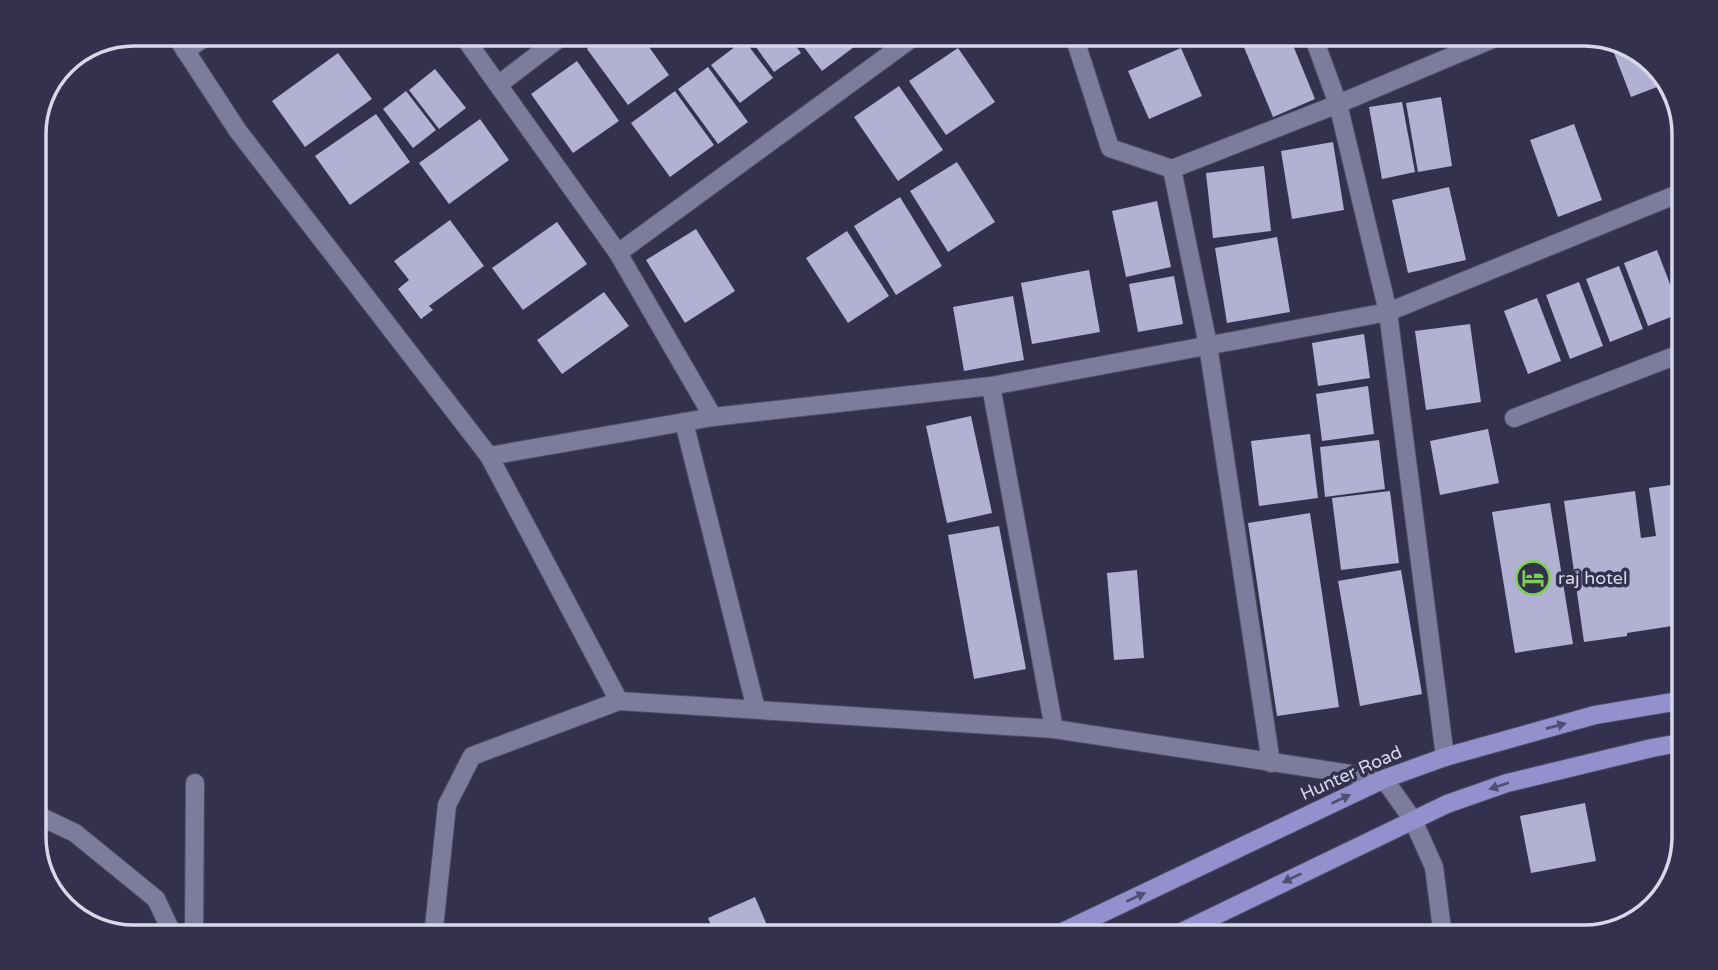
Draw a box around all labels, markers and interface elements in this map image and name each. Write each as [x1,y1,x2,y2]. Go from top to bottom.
hotel icon: raj hotel [1514,559,1552,597]
place label: raj hotel [1558,567,1628,589]
one-way arrow [1545,720,1567,731]
street label: Hunter Road [1297,741,1405,805]
one-way arrow [1488,781,1509,791]
one-way arrow [1331,794,1351,805]
one-way arrow [1282,873,1302,884]
one-way arrow [1126,891,1146,903]

